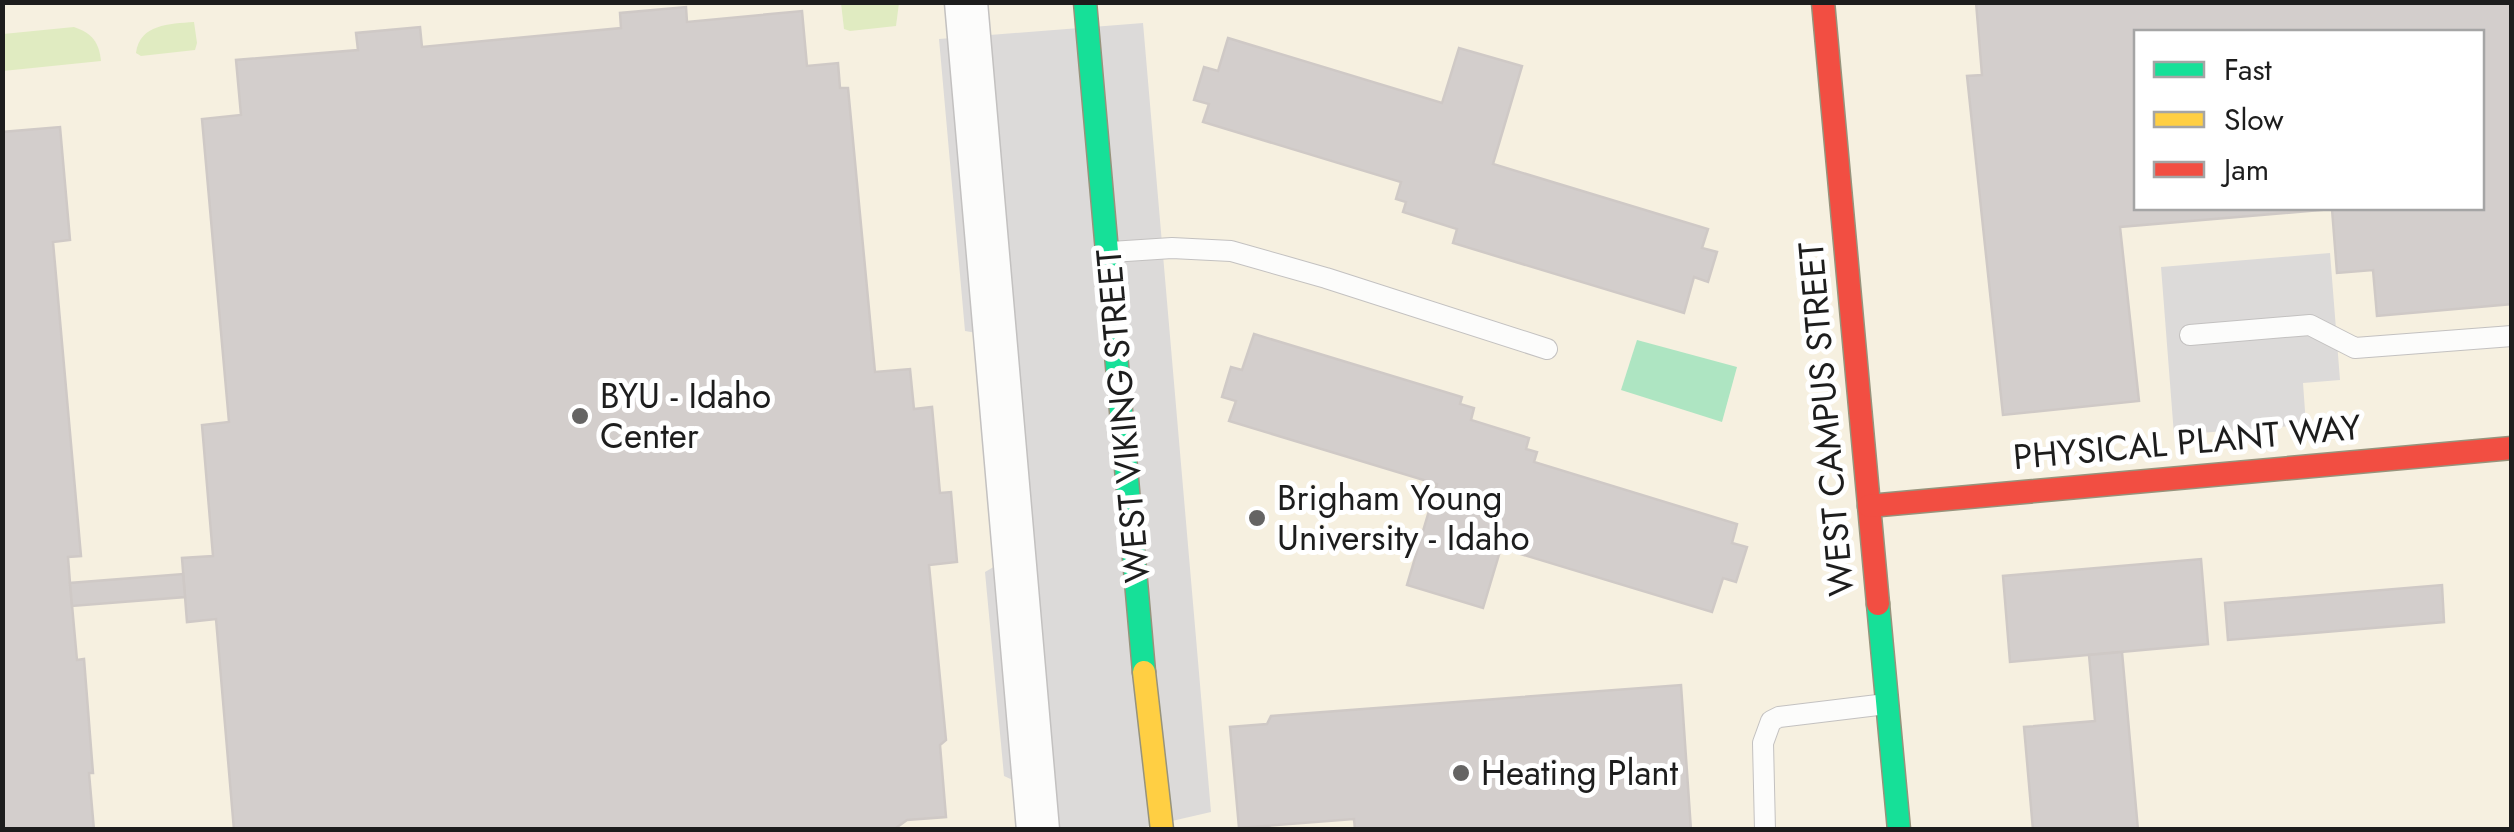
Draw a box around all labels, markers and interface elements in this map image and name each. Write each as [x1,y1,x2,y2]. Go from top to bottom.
legend [2134,30,2484,210]
text: Fast [2224,48,2273,91]
text: Slow [2224,98,2284,141]
text: Jam [2220,148,2269,191]
street label: WEST CAMPUS STREET [1786,240,1866,598]
street label: WEST VIKING STREET [1084,247,1162,585]
place label: BYU - Idaho Center [600,371,771,461]
street label: PHYSICAL PLANT WAY [2011,402,2363,482]
marker: BYU - Idaho Center [569,405,591,427]
place label: Brigham Young University - Idaho [1277,473,1530,563]
marker: Brigham Young University - Idaho [1246,507,1268,529]
place label: Heating Plant [1481,748,1679,798]
marker: Heating Plant [1450,762,1472,784]

